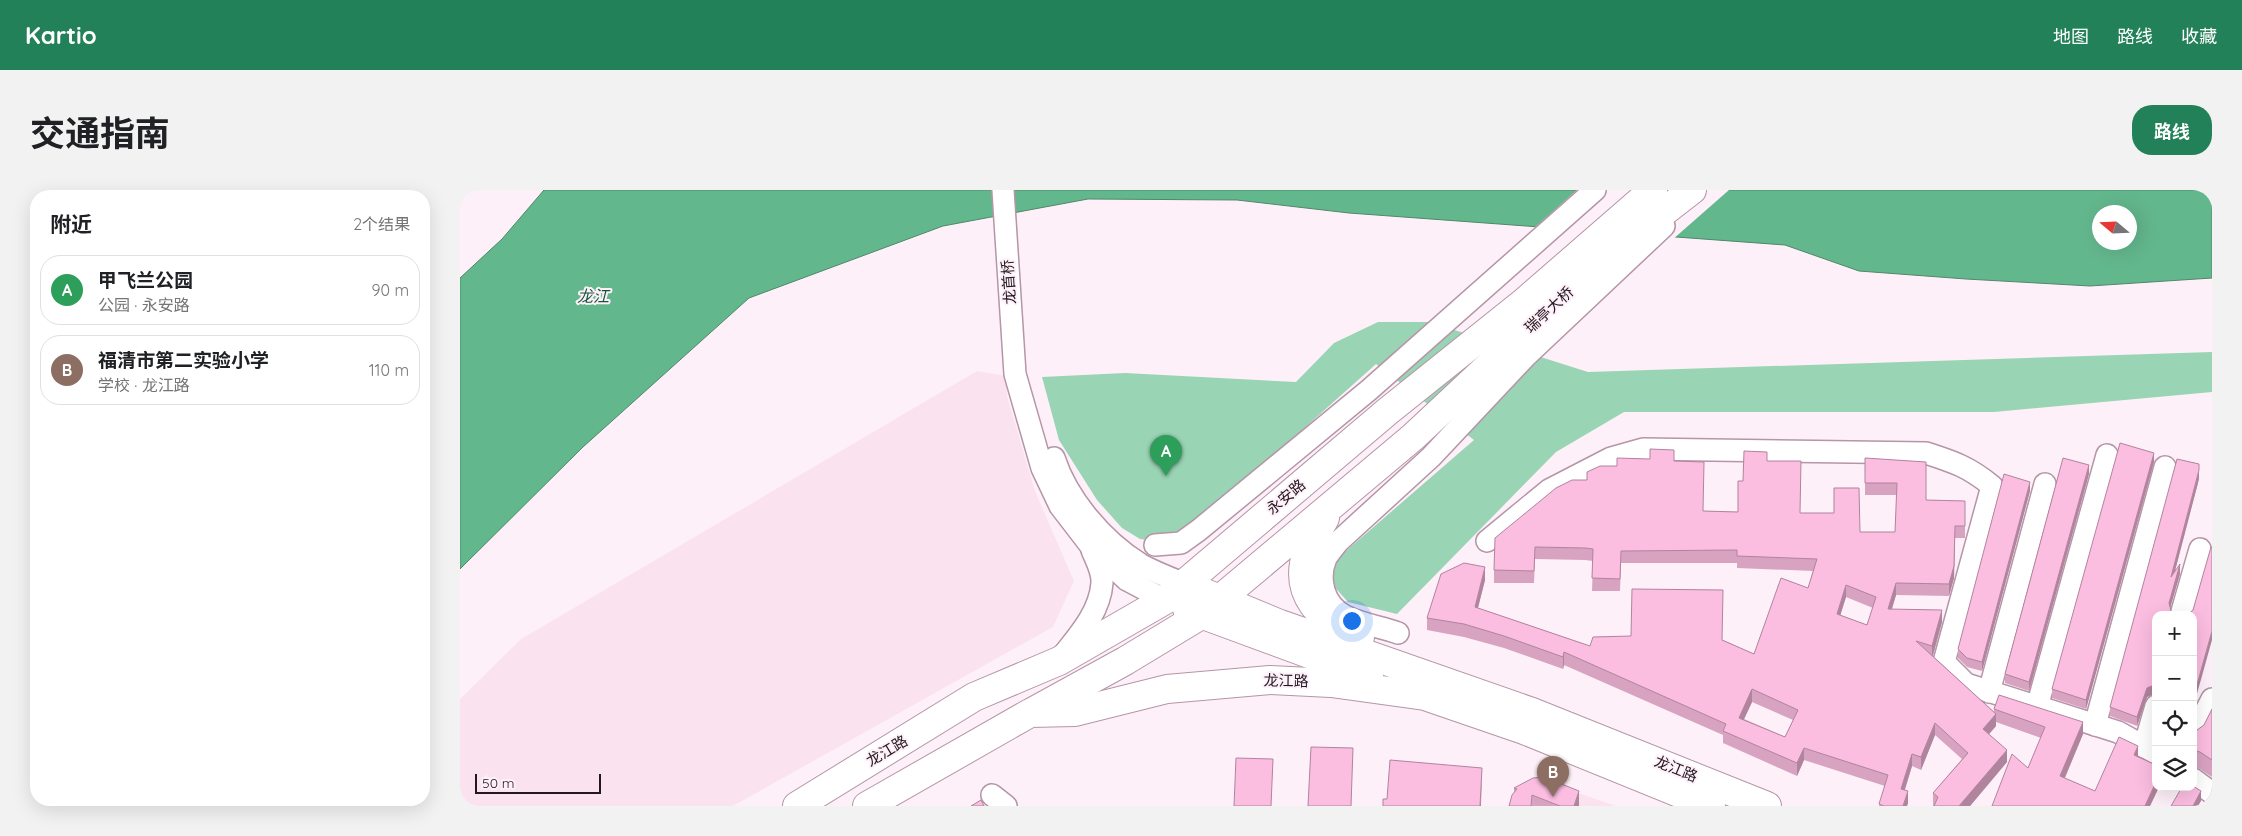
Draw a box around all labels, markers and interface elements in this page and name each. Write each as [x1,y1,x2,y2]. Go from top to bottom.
text: Kartio [25,20,97,50]
text: 地图 [2053,25,2089,48]
text: 路线 [2117,25,2153,48]
text: 收藏 [2181,25,2217,48]
button: 路线 [2132,105,2212,155]
text: 交通指南 [30,111,170,155]
north arrow [2092,205,2137,250]
text: 附近 [50,211,92,237]
text: 2个结果 [353,214,410,234]
street label: 龙首桥 [997,259,1020,305]
text: 甲飞兰公园 [98,268,193,292]
text: A [62,280,72,300]
text: 90 m [372,280,409,300]
street label: 瑞亭大桥 [1520,282,1577,337]
water label: 龙江 [577,286,611,306]
text: 公园 · 永安路 [98,295,190,315]
text: 福清市第二实验小学 [98,348,269,372]
text: B [62,360,72,380]
text: 110 m [369,360,409,380]
text: 学校 · 龙江路 [98,375,190,395]
pin: A [1150,435,1182,476]
street label: 永安路 [1262,475,1309,518]
your location [1339,608,1365,634]
map controls [2152,611,2197,791]
button: + [2152,611,2197,656]
button: − [2152,656,2197,701]
street label: 龙江路 [1263,671,1309,690]
button: locate [2152,701,2197,746]
street label: 龙江路 [863,731,911,770]
button: layers [2152,746,2197,791]
street label: 龙江路 [1652,751,1701,786]
pin: B [1537,756,1569,797]
scale bar [475,771,601,794]
text: 50 m [482,774,515,792]

